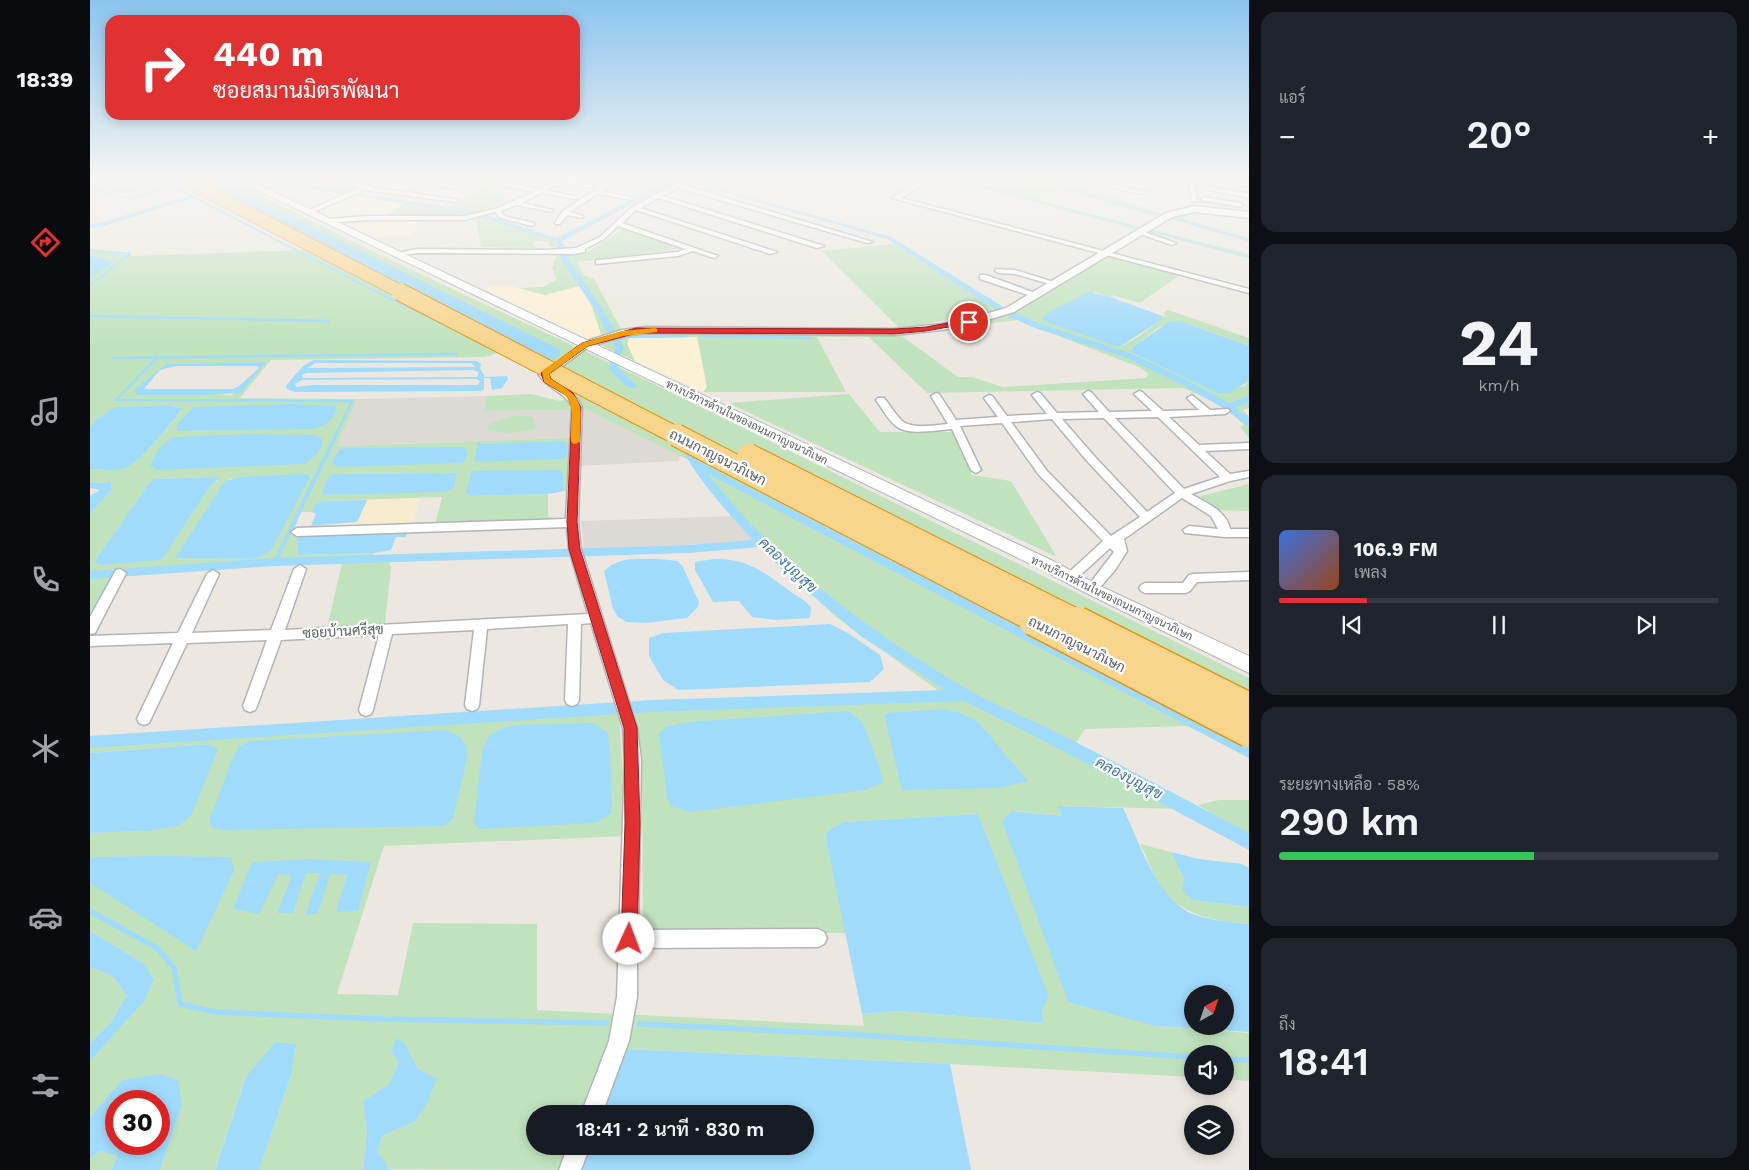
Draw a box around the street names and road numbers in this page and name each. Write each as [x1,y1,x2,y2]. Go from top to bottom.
street label: ทางบริการด้านในของถนนกาญจนาภิเษก [664,377,830,467]
street label: ถนนกาญจนาภิเษก [667,425,769,489]
street label: ทางบริการด้านในของถนนกาญจนาภิเษก [1029,553,1195,643]
street label: ถนนกาญจนาภิเษก [1026,612,1128,676]
street label: ซอยบ้านศรีสุข [302,620,384,643]

